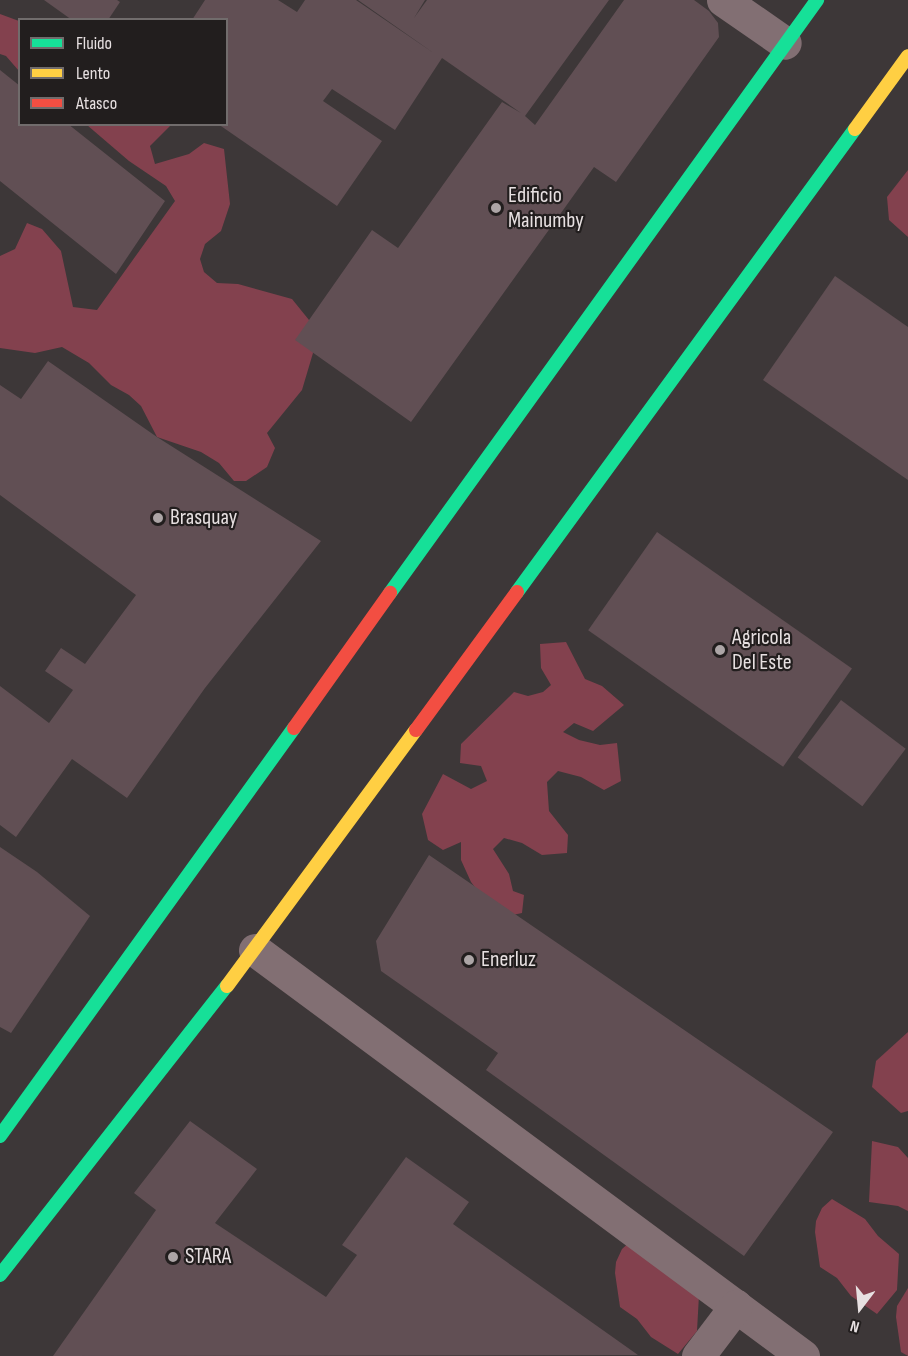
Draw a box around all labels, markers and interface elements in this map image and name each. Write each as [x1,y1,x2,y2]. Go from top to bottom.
legend [18,18,228,126]
text: Fluido [76,33,112,54]
text: Lento [76,63,110,84]
text: Atasco [76,93,117,114]
place label: Edificio Mainumby [508,182,584,234]
marker: Edificio Mainumby [489,201,503,215]
place label: Brasquay [170,505,237,531]
marker: Brasquay [151,511,165,525]
place label: Agricola Del Este [732,624,792,676]
marker: Agricola Del Este [713,643,727,657]
place label: Enerluz [481,947,536,973]
marker: Enerluz [462,953,476,967]
place label: STARA [185,1244,231,1270]
marker: STARA [166,1250,180,1264]
north arrow [830,1278,890,1338]
text: N [848,1315,862,1336]

